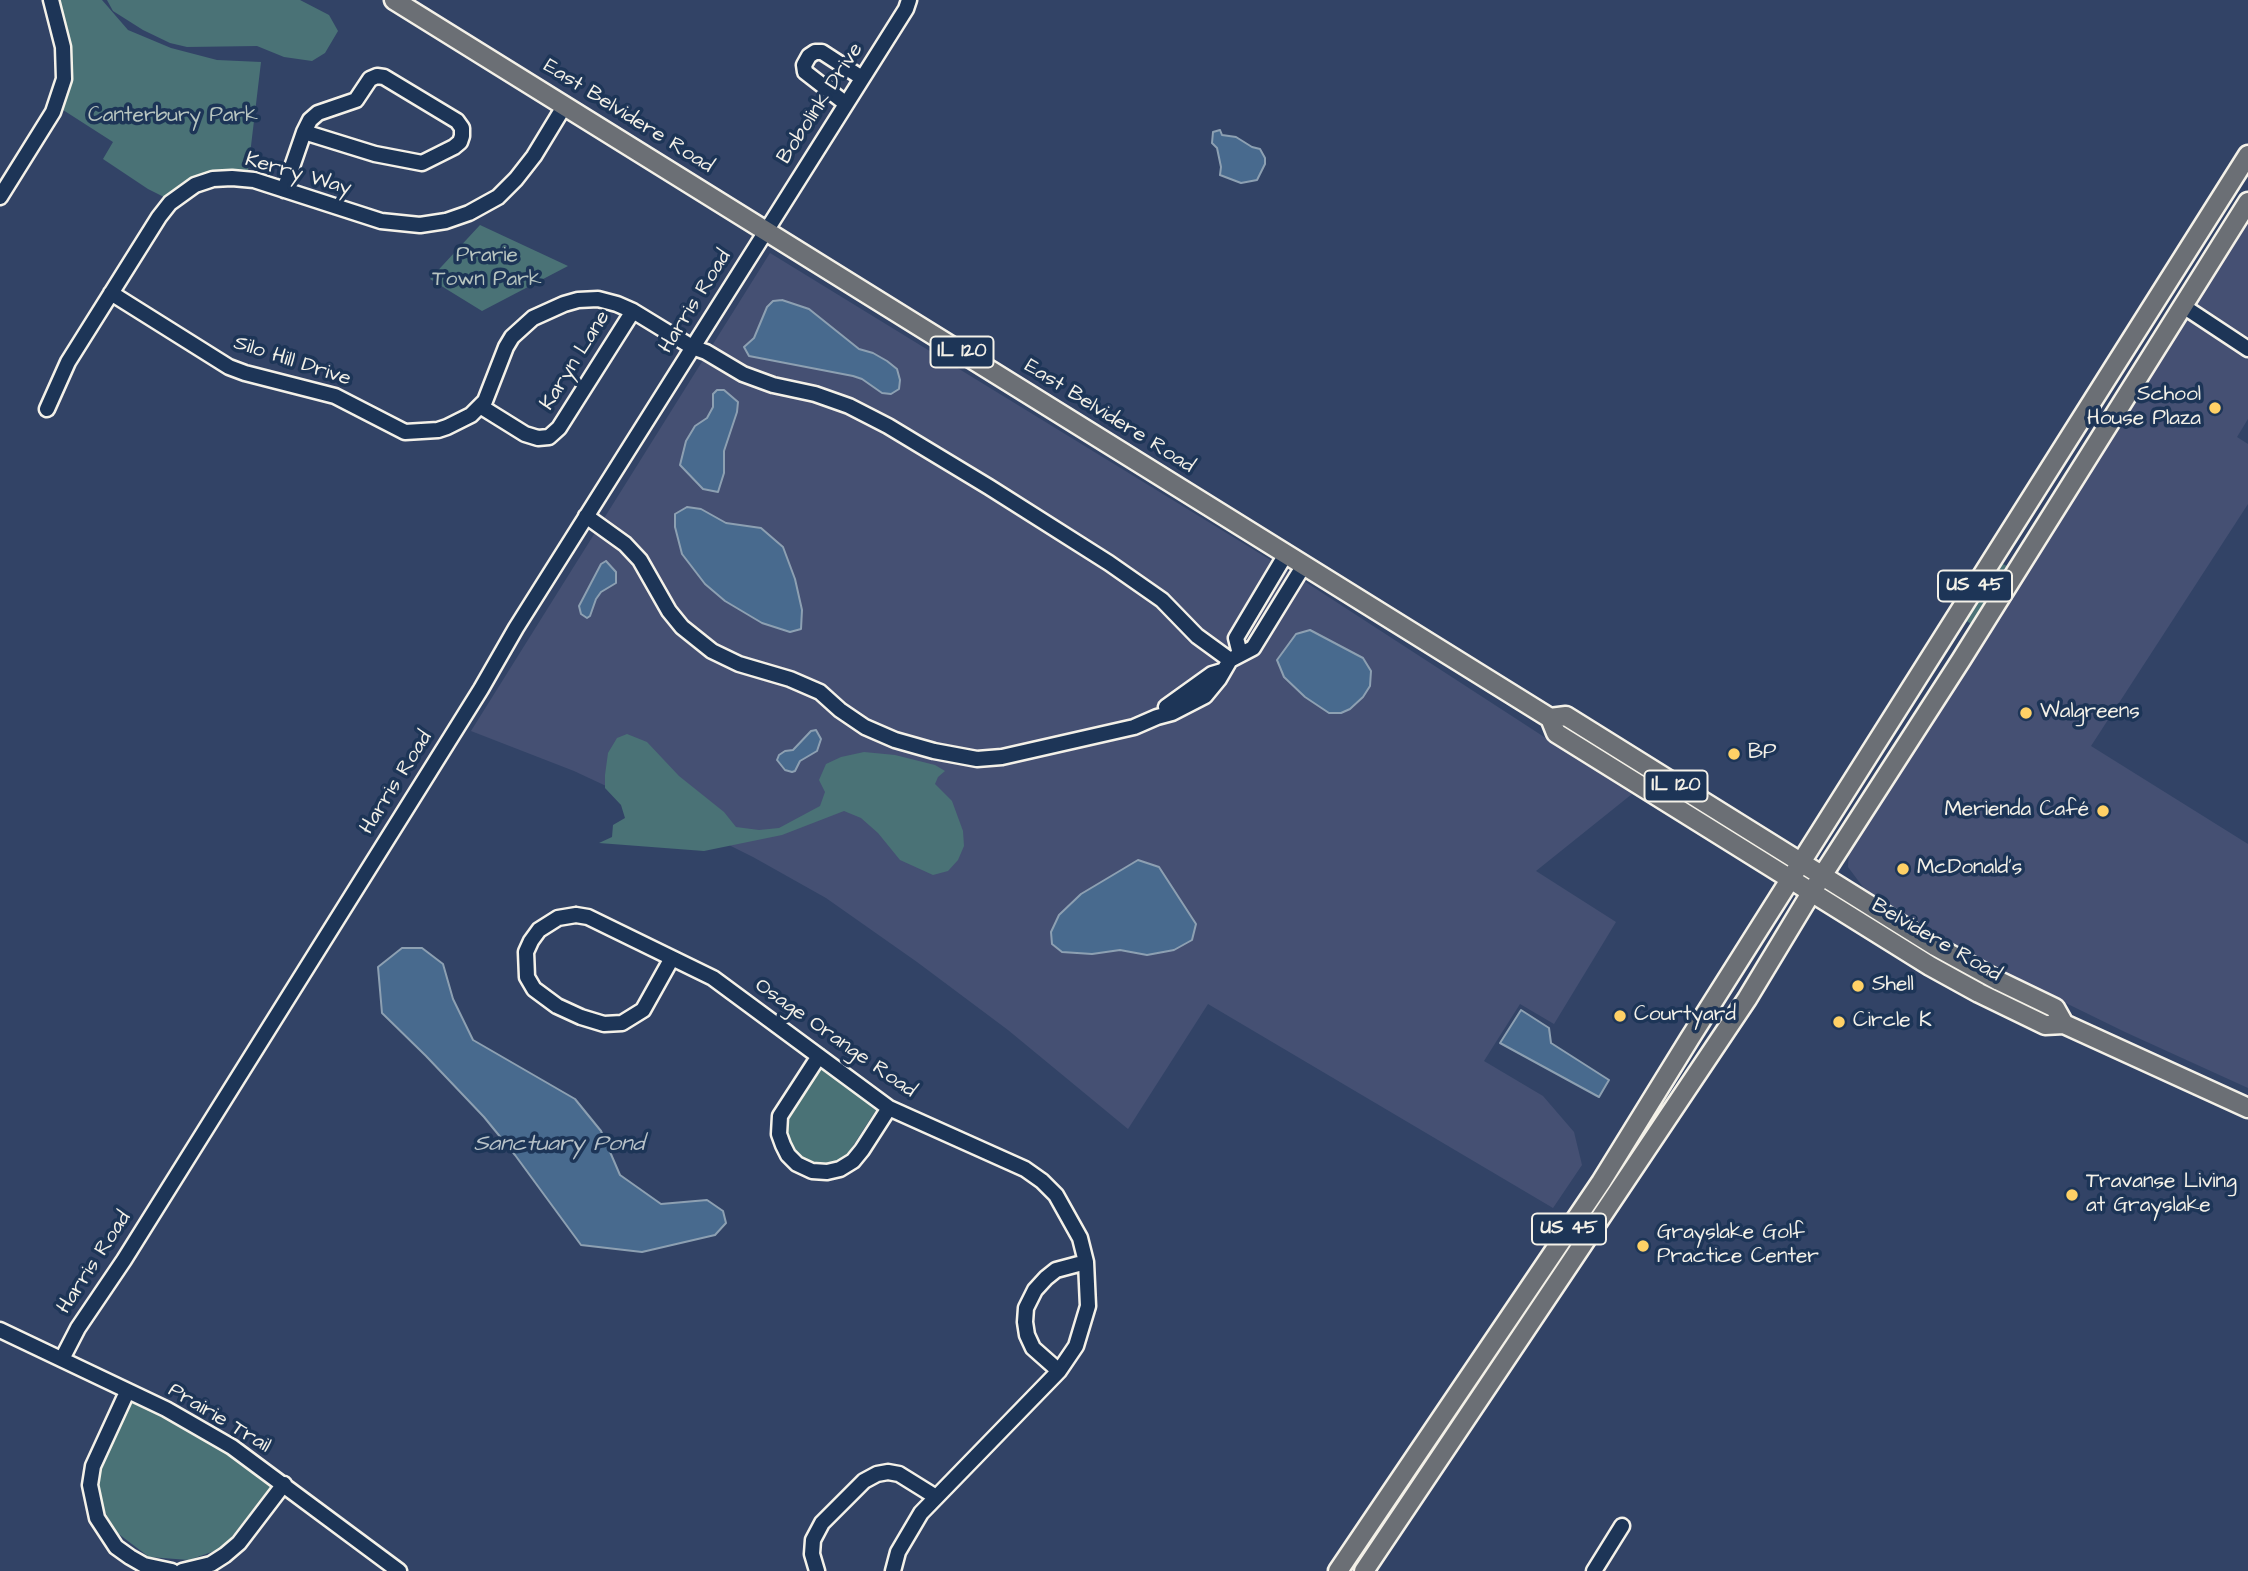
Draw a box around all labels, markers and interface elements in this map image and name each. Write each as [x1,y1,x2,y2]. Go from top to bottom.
street label: Bobolink Drive [773,39,869,169]
street label: East Belvidere Road [538,54,718,180]
park label: Canterbury Park [88,104,258,130]
street label: Kerry Way [242,148,354,202]
park label: Prarie Town Park [432,244,542,294]
street label: Harris Road [654,246,738,358]
street label: Karyn Lane [536,307,616,415]
street label: Silo Hill Drive [230,331,354,393]
road number: IL 120 [930,336,993,368]
street label: East Belvidere Road [1019,354,1199,480]
place label: School House Plaza [2087,383,2201,433]
marker: School House Plaza [2207,400,2223,416]
road number: US 45 [1938,570,2012,601]
place label: Walgreens [2040,700,2140,726]
marker: Walgreens [2018,705,2034,721]
street label: Harris Road [355,727,439,839]
place label: BP [1748,741,1776,767]
marker: BP [1726,746,1742,762]
road number: IL 120 [1644,771,1708,802]
place label: Merienda Café [1944,798,2089,824]
marker: Merienda Café [2095,803,2111,819]
place label: McDonald's [1917,856,2022,882]
marker: McDonald's [1895,861,1911,877]
street label: Belvidere Road [1867,894,2005,988]
place label: Shell [1872,973,1914,999]
street label: Osage Orange Road [749,974,921,1104]
marker: Shell [1850,978,1866,994]
place label: Courtyard [1634,1003,1736,1029]
marker: Courtyard [1612,1008,1628,1024]
place label: Circle K [1853,1009,1932,1035]
marker: Circle K [1831,1014,1847,1030]
water label: Sanctuary Pond [474,1131,644,1159]
place label: Travanse Living at Grayslake [2086,1170,2237,1220]
marker: Travanse Living at Grayslake [2064,1187,2080,1203]
street label: Harris Road [53,1207,137,1319]
road number: US 45 [1532,1214,1606,1245]
place label: Grayslake Golf Practice Center [1657,1221,1819,1271]
marker: Grayslake Golf Practice Center [1635,1238,1651,1254]
street label: Prairie Trail [163,1379,275,1459]

